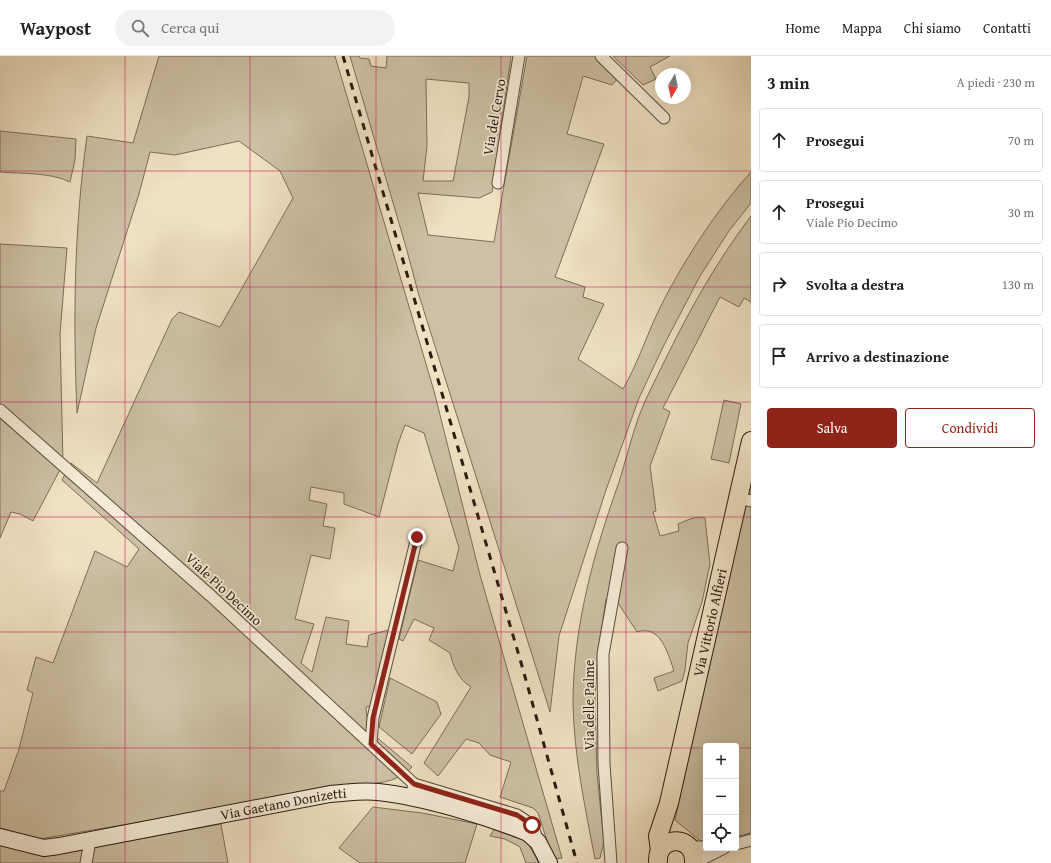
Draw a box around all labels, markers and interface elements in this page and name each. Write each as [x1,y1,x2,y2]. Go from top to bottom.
search box [115,10,395,46]
text: Waypost [20,14,91,42]
icon: search [129,17,151,39]
text: Cerca qui [161,17,220,38]
text: Home [786,18,820,38]
text: Mappa [842,18,882,38]
text: Chi siamo [904,18,961,38]
text: Contatti [983,18,1031,38]
north arrow [655,68,691,104]
text: 3 min [767,70,809,95]
text: A piedi · 230 m [957,73,1035,92]
street label: Via del Cervo [477,77,511,157]
icon: ahead [768,129,790,151]
text: Prosegui [806,130,864,151]
text: 70 m [1008,131,1034,150]
text: Prosegui [806,192,864,213]
icon: ahead [768,201,790,223]
text: 30 m [1008,203,1034,222]
text: Viale Pio Decimo [806,213,898,232]
icon: right [768,273,790,295]
text: Svolta a destra [806,274,904,295]
text: 130 m [1002,275,1034,294]
icon: arrive [768,345,790,367]
text: Arrivo a destinazione [806,346,949,367]
button: Salva [767,408,897,448]
button: Condividi [905,408,1035,448]
route end [408,528,426,546]
street label: Viale Pio Decimo [181,548,267,630]
street label: Via Vittorio Alfieri [688,567,732,678]
street label: Via delle Palme [579,659,599,750]
map controls [703,743,739,851]
button: + [703,743,739,779]
button: − [703,779,739,815]
street label: Via Gaetano Donizetti [219,783,348,825]
button: locate [703,815,739,851]
route start [523,816,541,834]

